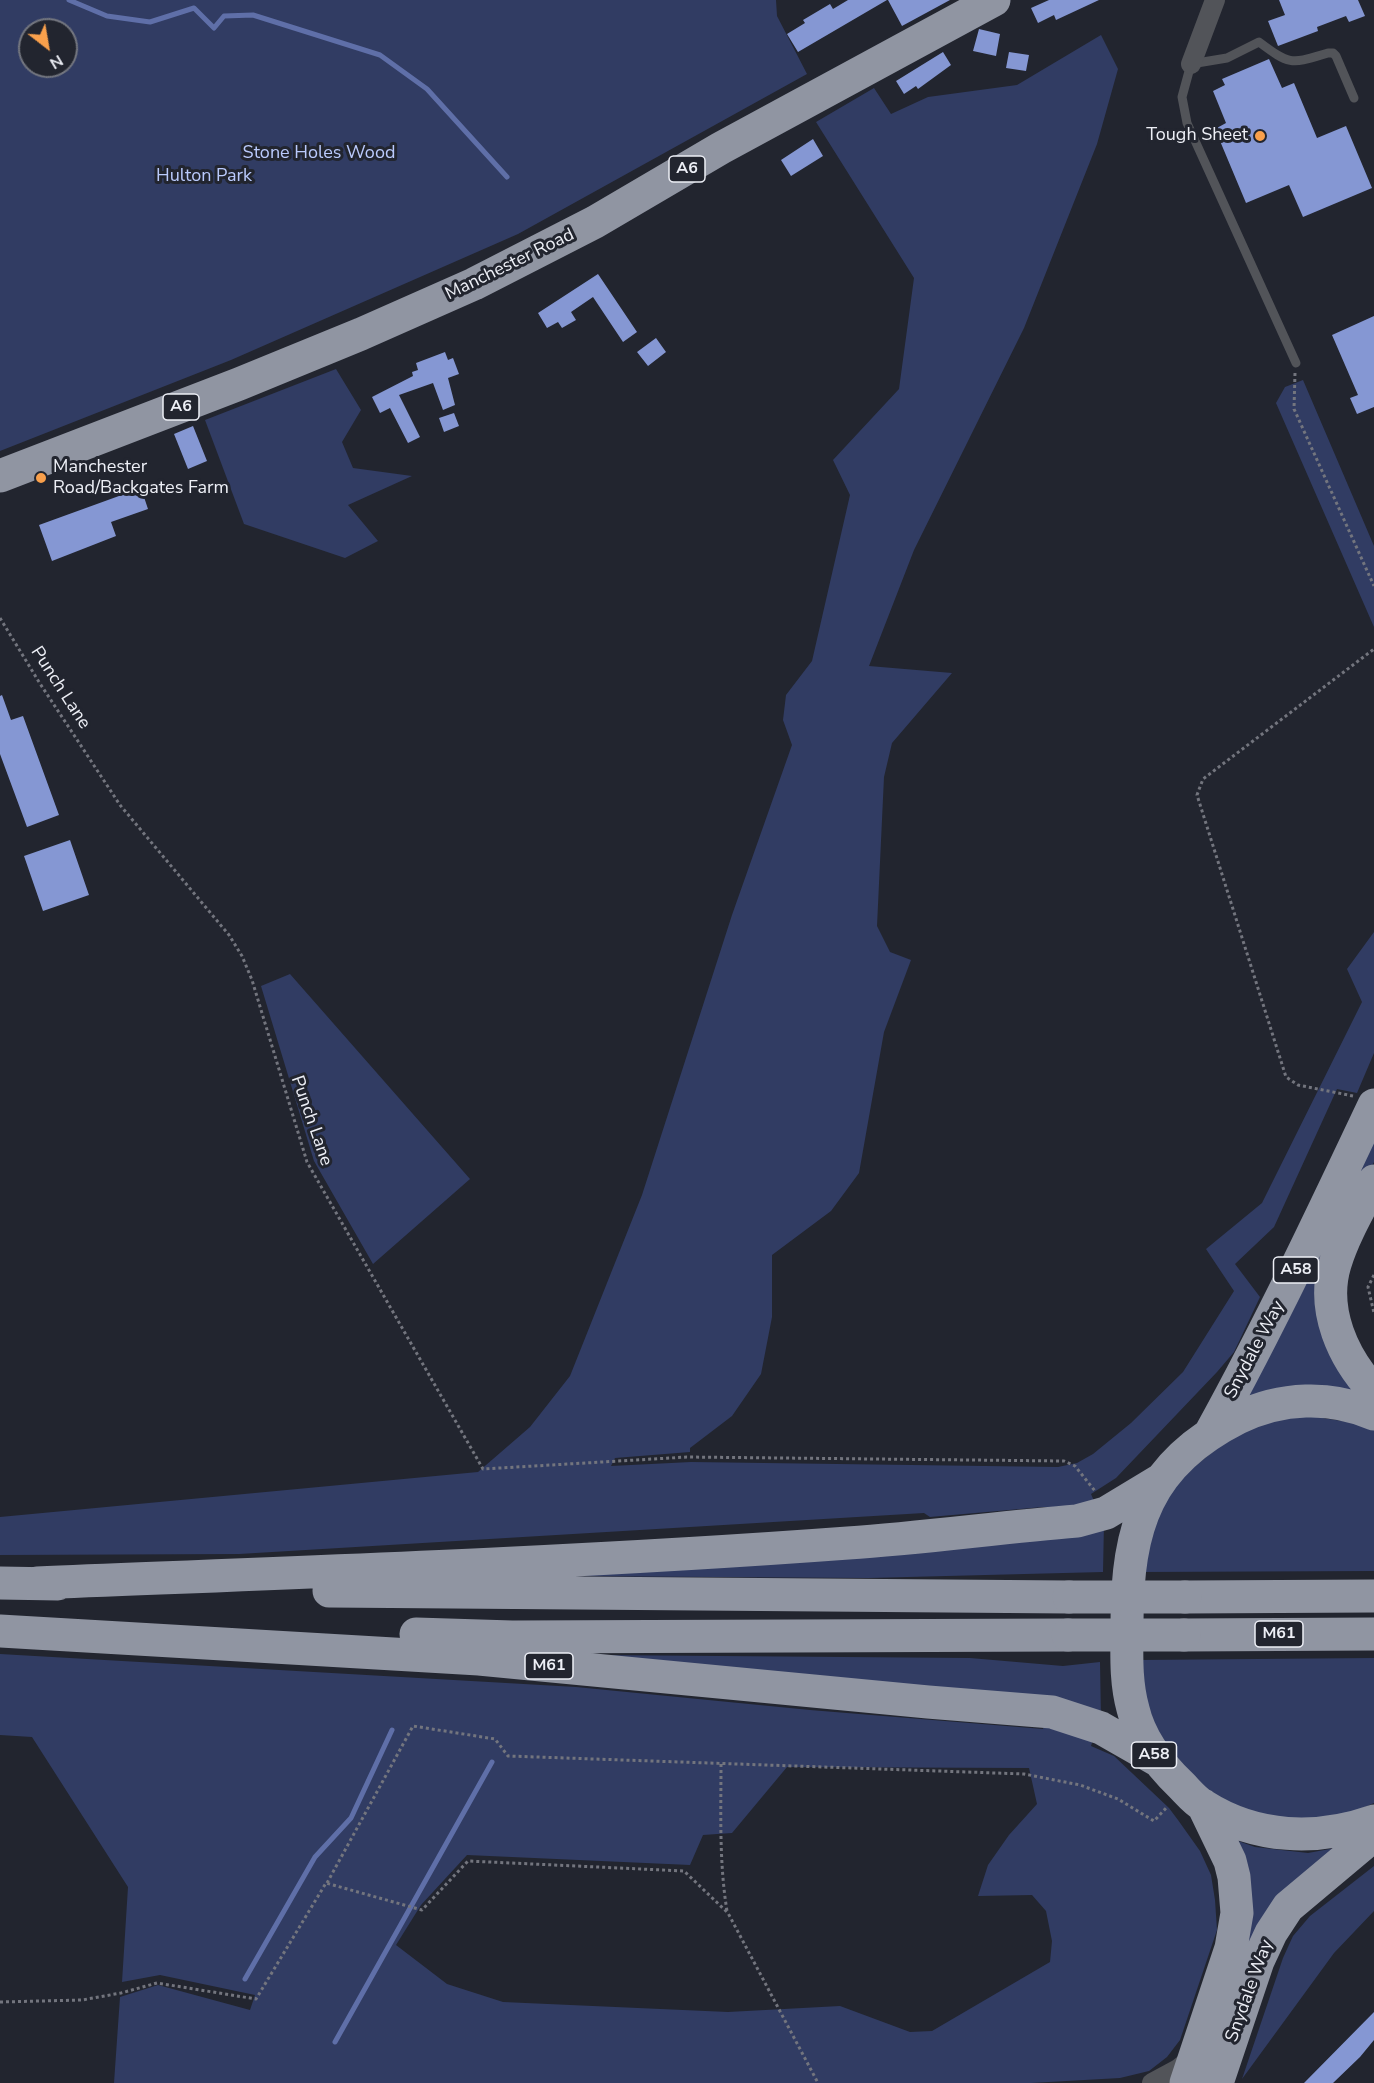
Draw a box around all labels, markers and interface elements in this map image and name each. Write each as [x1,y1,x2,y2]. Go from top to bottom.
north arrow [18,18,78,78]
text: N [45,49,67,74]
place label: Tough Sheet [1146,125,1248,147]
marker: Tough Sheet [1253,129,1267,143]
park label: Stone Holes Wood [243,143,395,165]
road number: A6 [669,156,705,182]
park label: Hulton Park [156,166,252,188]
street label: Manchester Road [442,224,578,306]
road number: A6 [163,394,199,420]
place label: Manchester Road/Backgates Farm [53,457,229,500]
marker: Manchester Road/Backgates Farm [34,471,48,485]
street label: Punch Lane [25,643,95,733]
street label: Punch Lane [286,1073,336,1169]
road number: A58 [1274,1257,1318,1283]
street label: Snydale Way [1220,1298,1290,1402]
road number: M61 [1255,1621,1303,1647]
road number: M61 [525,1653,573,1679]
road number: A58 [1132,1742,1176,1768]
street label: Snydale Way [1222,1937,1278,2045]

